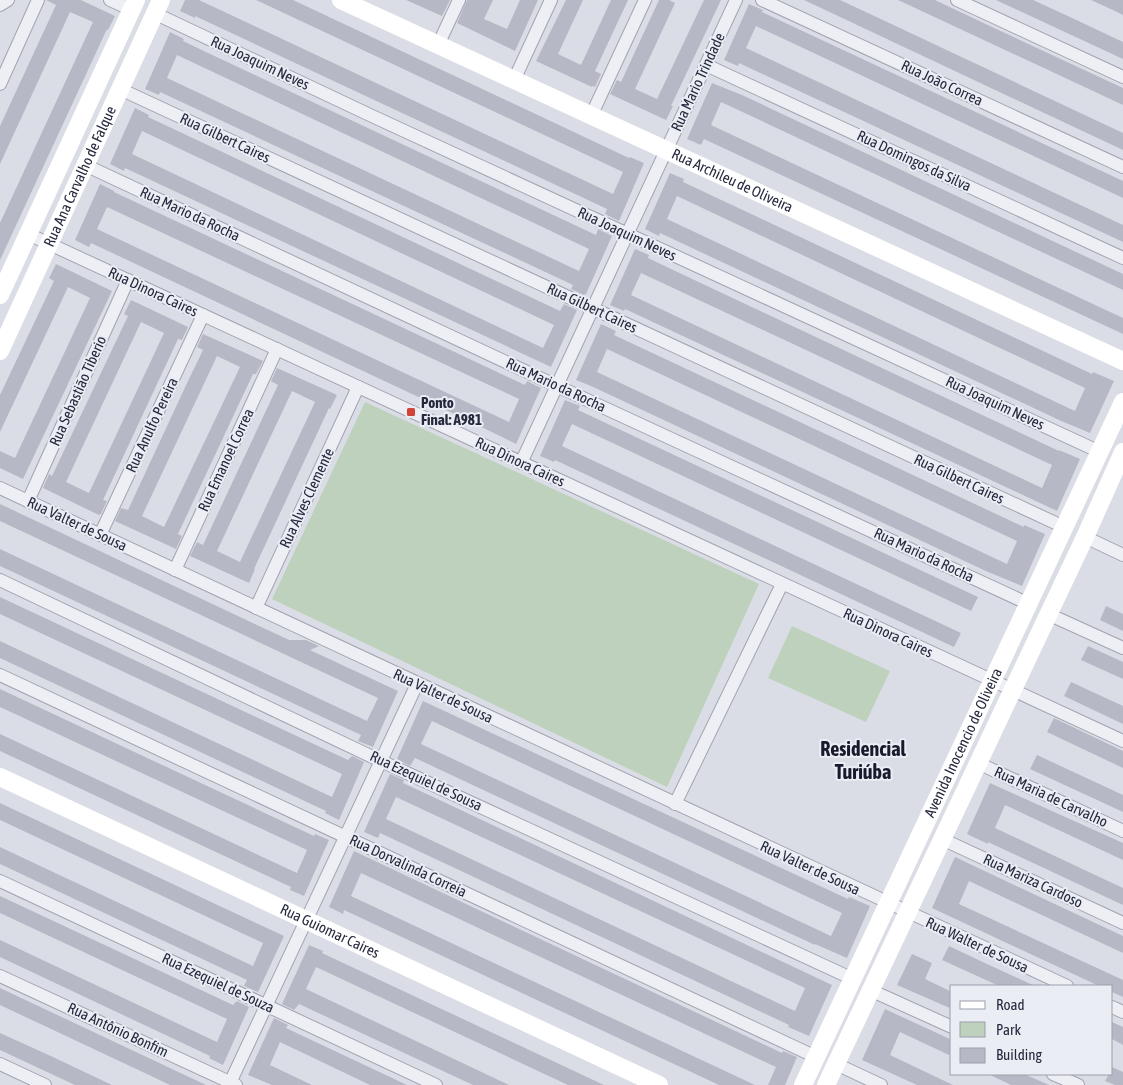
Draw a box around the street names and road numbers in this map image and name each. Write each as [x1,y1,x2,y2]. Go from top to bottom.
street label: Rua Mario Trindade [667,30,728,134]
street label: Rua Joaquim Neves [208,32,312,93]
street label: Rua João Correa [899,56,986,109]
street label: Rua Ana Carvalho de Falque [40,103,119,249]
street label: Rua Gilbert Caires [177,109,273,166]
street label: Rua Domingos da Silva [854,127,974,194]
street label: Rua Archileu de Oliveira [669,145,796,215]
street label: Rua Mario da Rocha [138,183,243,244]
street label: Rua Joaquim Neves [575,203,679,264]
street label: Rua Dinora Caires [106,263,201,320]
street label: Rua Gilbert Caires [544,279,640,336]
street label: Rua Sebastião Tiberio [46,333,109,448]
street label: Rua Mario da Rocha [504,354,609,415]
street label: Rua Joaquim Neves [943,372,1047,433]
street label: Rua Anulfo Pereira [122,375,181,475]
street label: Rua Emanoel Correa [194,406,257,514]
street label: Rua Dinora Caires [473,433,568,490]
street label: Rua Alves Clemente [276,445,337,551]
street label: Rua Gilbert Caires [911,450,1007,507]
street label: Rua Valter de Sousa [25,493,130,554]
street label: Rua Mario da Rocha [872,524,977,585]
street label: Rua Dinora Caires [841,604,936,661]
street label: Rua Valter de Sousa [391,665,496,726]
street label: Avenida Inocencio de Oliveira [921,665,1005,820]
street label: Rua Ezequiel de Sousa [367,747,485,814]
street label: Rua Maria de Carvalho [992,763,1111,830]
street label: Rua Dorvalinda Correia [347,831,470,900]
street label: Rua Valter de Sousa [758,837,863,898]
street label: Rua Mariza Cardoso [981,850,1086,911]
street label: Rua Guiomar Caires [278,900,382,961]
street label: Rua Walter de Sousa [923,913,1031,976]
street label: Rua Ezequiel de Souza [159,949,277,1016]
street label: Rua Antônio Bonfim [65,999,171,1060]

